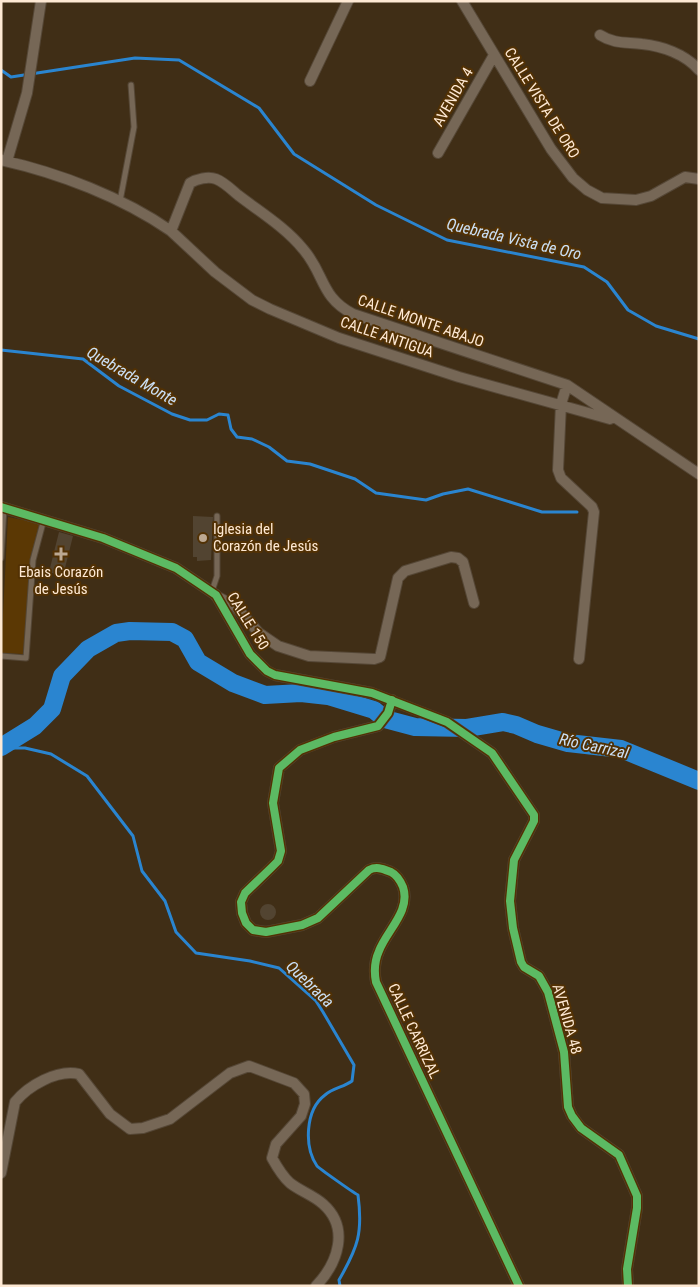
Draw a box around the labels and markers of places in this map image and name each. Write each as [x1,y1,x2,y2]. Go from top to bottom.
place label: Iglesia del Corazón de Jesús [213,520,318,555]
marker: Iglesia del Corazón de Jesús [197,532,209,544]
marker: Ebais Corazón de Jesús [54,547,68,561]
place label: Ebais Corazón de Jesús [19,563,103,598]

